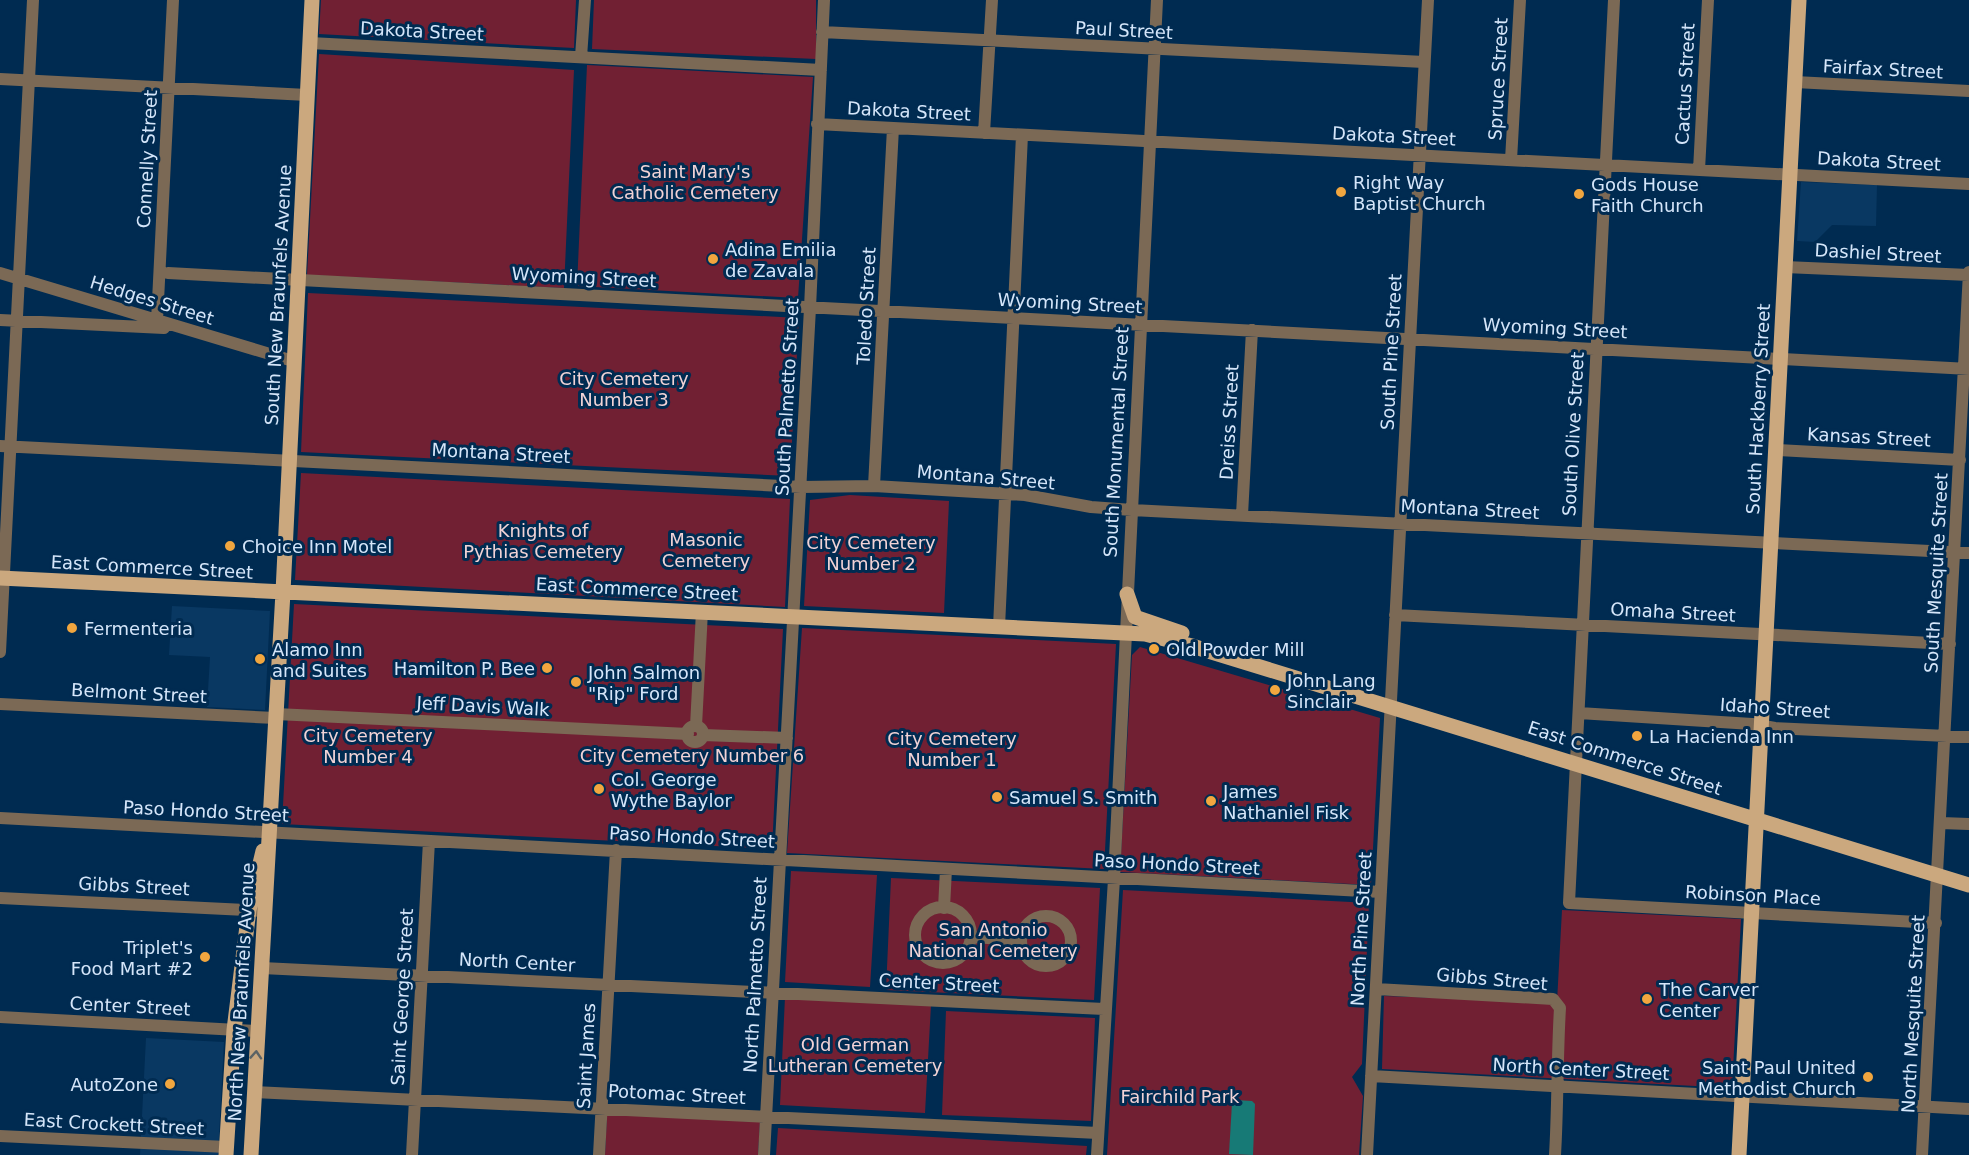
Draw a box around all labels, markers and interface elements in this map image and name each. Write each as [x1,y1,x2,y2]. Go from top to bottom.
street label: Dakota Street [359,17,485,45]
street label: Paul Street [1075,17,1173,43]
street label: Spruce Street [1484,17,1512,141]
street label: Cactus Street [1671,23,1699,145]
street label: Fairfax Street [1822,55,1944,83]
street label: Connelly Street [133,89,161,229]
street label: Dakota Street [846,97,972,125]
street label: Dakota Street [1331,122,1457,150]
street label: Dakota Street [1816,147,1942,175]
park label: Saint Mary's Catholic Cemetery [611,161,779,203]
street label: South New Braunfels Avenue [261,164,295,426]
place label: Right Way Baptist Church [1353,172,1486,214]
place label: Gods House Faith Church [1591,174,1704,216]
marker: Right Way Baptist Church [1334,185,1348,199]
marker: Gods House Faith Church [1572,187,1586,201]
place label: Adina Emilia de Zavala [725,239,837,281]
street label: Dashiel Street [1814,239,1942,267]
street label: Toledo Street [852,247,880,366]
marker: Adina Emilia de Zavala [706,252,720,266]
street label: Wyoming Street [511,263,657,291]
street label: Hedges Street [88,271,216,329]
street label: South Pine Street [1376,273,1406,431]
street label: Wyoming Street [997,289,1143,317]
street label: South Palmetto Street [771,297,803,497]
street label: South Hackberry Street [1742,303,1774,515]
street label: Wyoming Street [1482,314,1628,342]
street label: South Monumental Street [1099,326,1133,558]
street label: South Olive Street [1558,351,1588,517]
street label: Dreiss Street [1215,363,1243,481]
park label: City Cemetery Number 3 [559,368,689,410]
street label: Kansas Street [1806,423,1932,451]
street label: Montana Street [431,439,571,467]
street label: Montana Street [916,460,1056,494]
street label: South Mesquite Street [1920,472,1952,674]
street label: Montana Street [1400,495,1540,523]
park label: Knights of Pythias Cemetery [463,520,623,562]
park label: Masonic Cemetery [662,529,751,571]
park label: City Cemetery Number 2 [806,532,936,574]
place label: Choice Inn Motel [242,536,392,557]
marker: Choice Inn Motel [223,539,237,553]
street label: East Commerce Street [50,551,254,583]
street label: East Commerce Street [535,573,739,605]
street label: Omaha Street [1610,598,1736,626]
place label: Fermenteria [84,618,193,639]
marker: Fermenteria [65,621,79,635]
place label: Alamo Inn and Suites [272,639,367,681]
place label: Old Powder Mill [1166,639,1304,660]
marker: Old Powder Mill [1147,642,1161,656]
marker: Alamo Inn and Suites [253,652,267,666]
place label: Hamilton P. Bee [394,658,535,679]
marker: Hamilton P. Bee [540,661,554,675]
place label: John Salmon "Rip" Ford [587,662,700,704]
place label: John Lang Sinclair [1286,670,1376,712]
marker: John Salmon "Rip" Ford [569,675,583,689]
street label: Belmont Street [71,679,207,707]
marker: John Lang Sinclair [1268,683,1282,697]
street label: Jeff Davis Walk [415,692,551,720]
street label: Idaho Street [1719,694,1831,722]
street label: East Commerce Street [1525,717,1725,799]
park label: City Cemetery Number 4 [303,725,433,767]
place label: La Hacienda Inn [1649,726,1794,747]
park label: City Cemetery Number 1 [887,728,1017,770]
marker: La Hacienda Inn [1630,729,1644,743]
park label: City Cemetery Number 6 [580,745,804,766]
place label: Col. George Wythe Baylor [611,769,732,811]
place label: James Nathaniel Fisk [1222,781,1350,823]
marker: Col. George Wythe Baylor [592,782,606,796]
place label: Samuel S. Smith [1009,787,1158,808]
marker: Samuel S. Smith [990,790,1004,804]
marker: James Nathaniel Fisk [1204,794,1218,808]
street label: Paso Hondo Street [123,796,289,826]
street label: Paso Hondo Street [609,822,775,852]
street label: Paso Hondo Street [1094,849,1260,879]
street label: North Pine Street [1346,851,1376,1007]
street label: North New Braunfels Avenue [224,862,258,1122]
street label: Gibbs Street [78,873,190,899]
street label: North Palmetto Street [739,876,771,1074]
street label: Robinson Place [1685,881,1821,909]
street label: Saint George Street [387,908,417,1086]
street label: North Mesquite Street [1897,914,1929,1114]
park label: San Antonio National Cemetery [908,919,1078,961]
place label: Triplet's Food Mart #2 [71,937,193,979]
street label: North Center [458,948,576,976]
marker: Triplet's Food Mart #2 [198,950,212,964]
street label: Gibbs Street [1435,964,1549,994]
street label: Center Street [878,969,1000,997]
place label: The Carver Center [1658,979,1759,1021]
street label: Center Street [69,992,191,1020]
marker: The Carver Center [1640,992,1654,1006]
street label: Saint James [573,1003,599,1109]
park label: Old German Lutheran Cemetery [768,1034,943,1076]
one-way arrow [250,1050,263,1059]
street label: North Center Street [1492,1054,1670,1084]
place label: Saint Paul United Methodist Church [1698,1057,1856,1099]
marker: Saint Paul United Methodist Church [1861,1070,1875,1084]
place label: AutoZone [70,1074,158,1095]
marker: AutoZone [163,1077,177,1091]
street label: Potomac Street [607,1080,747,1108]
park label: Fairchild Park [1120,1086,1240,1107]
street label: East Crockett Street [23,1109,205,1139]

